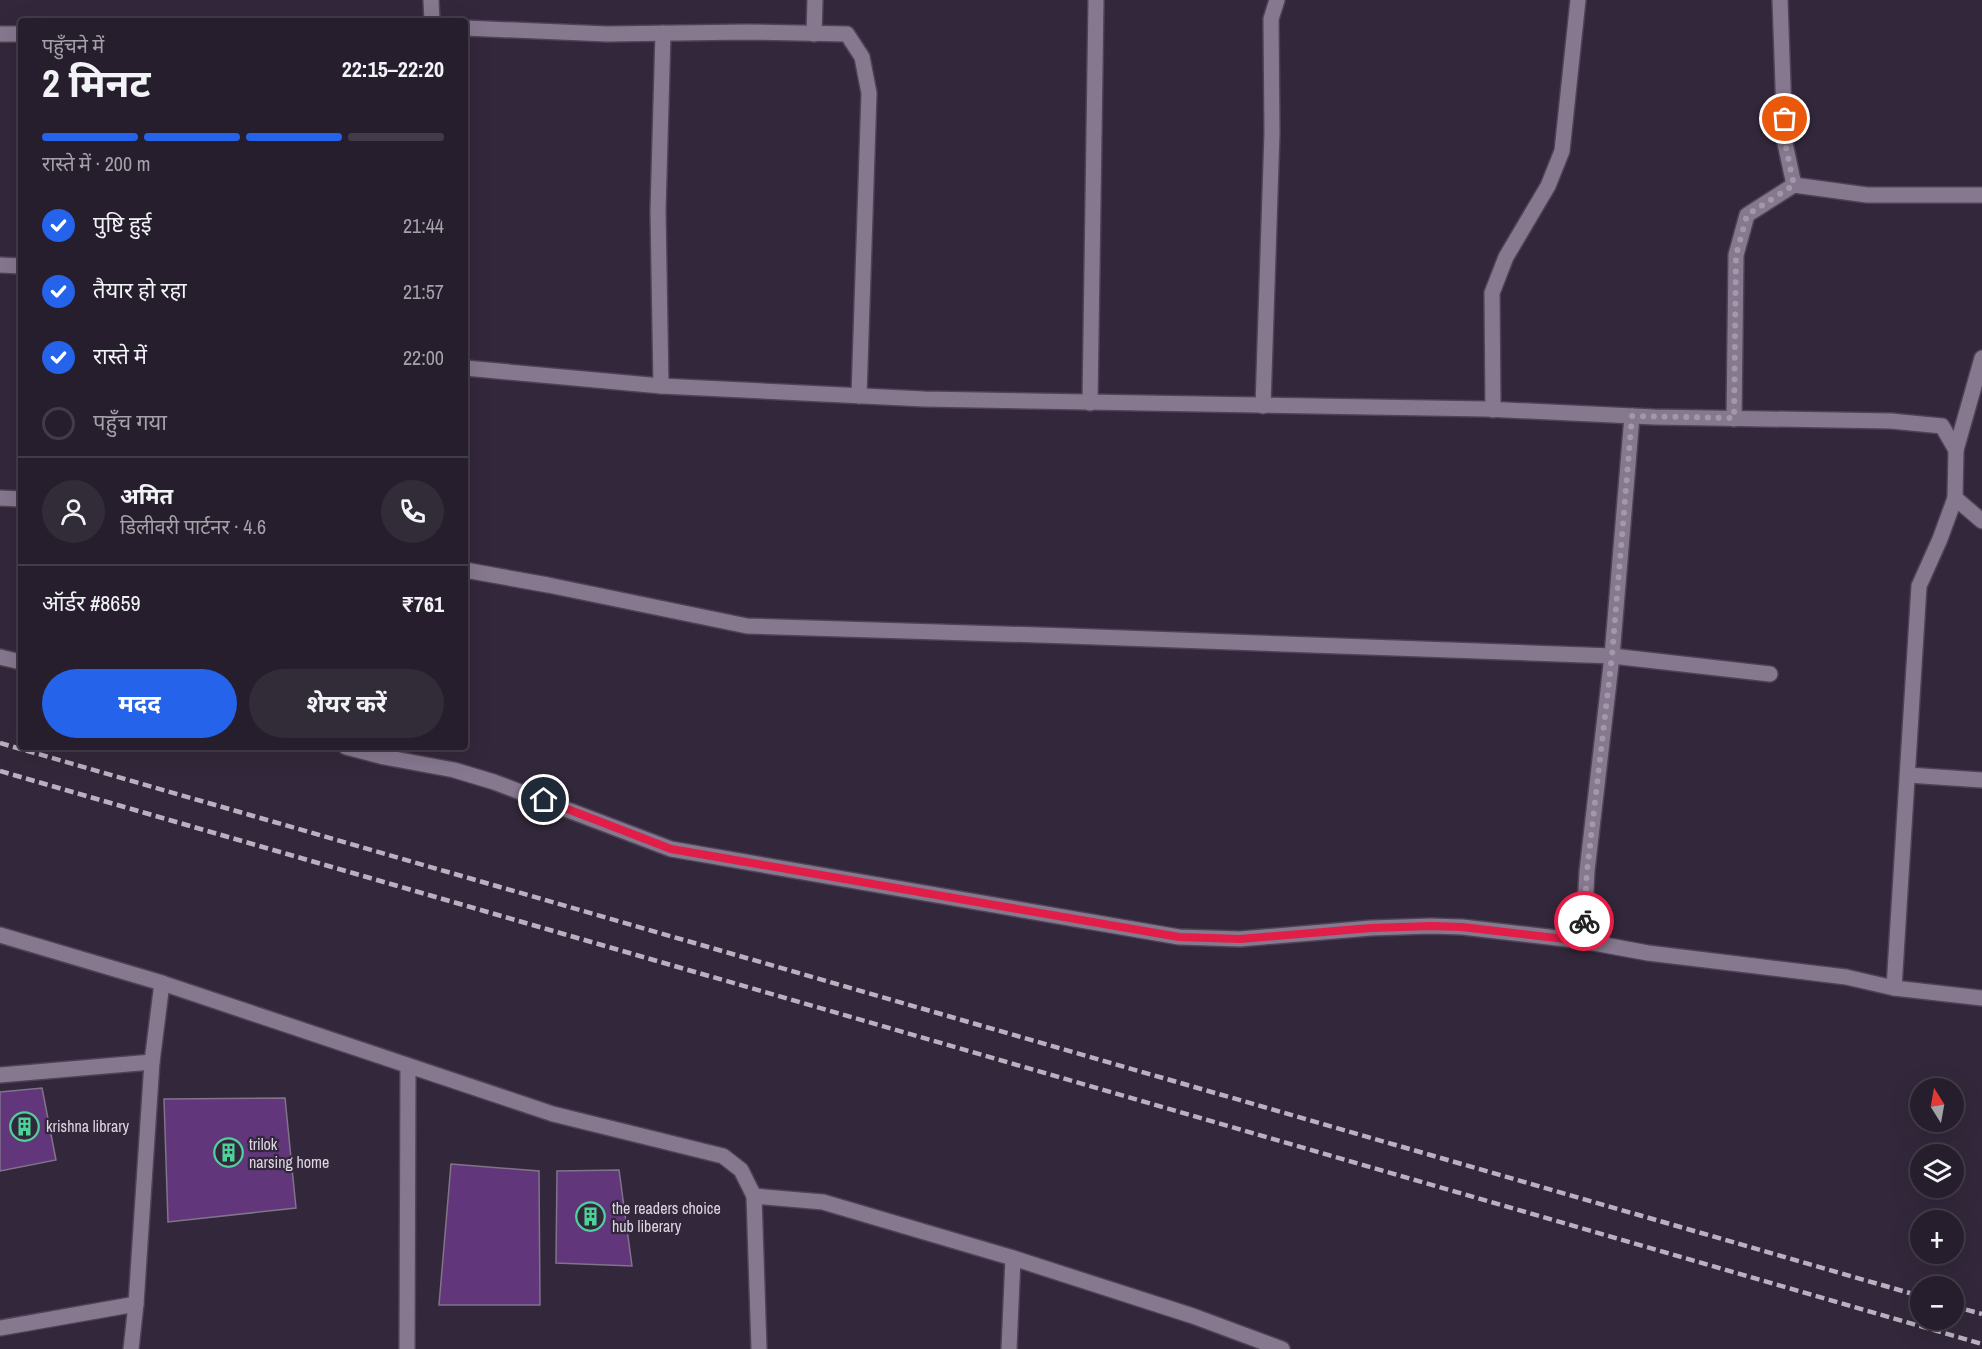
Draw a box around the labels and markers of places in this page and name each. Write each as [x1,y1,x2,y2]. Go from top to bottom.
pin [1759,93,1810,144]
pin [518,774,569,825]
building icon: krishna library [9,1110,41,1142]
place label: krishna library [46,1115,130,1137]
place label: trilok narsing home [249,1133,329,1173]
building icon: trilok narsing home [212,1137,244,1169]
place label: the readers choice hub liberary [612,1197,721,1237]
building icon: the readers choice hub liberary [575,1201,607,1233]

